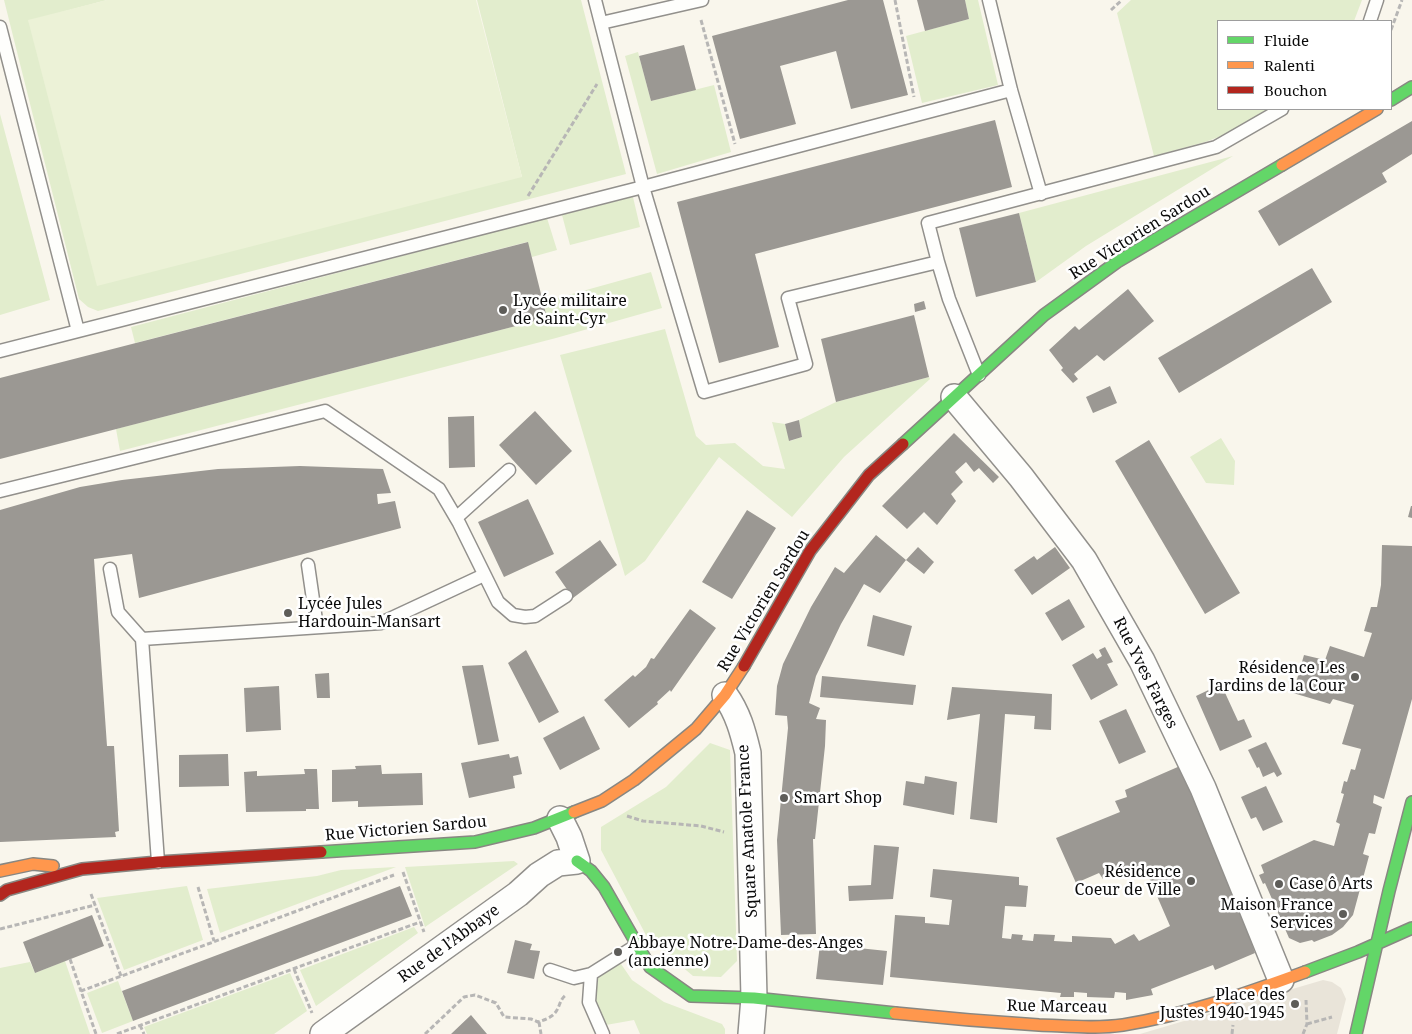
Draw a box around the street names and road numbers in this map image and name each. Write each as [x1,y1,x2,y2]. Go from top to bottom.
street label: Rue Victorien Sardou [1066,182,1214,284]
street label: Rue Victorien Sardou [714,527,814,675]
street label: Rue Yves Farges [1109,614,1181,732]
street label: Square Anatole France [734,744,762,918]
street label: Rue Victorien Sardou [324,812,488,846]
street label: Rue de l’Abbaye [395,901,503,987]
street label: Rue Marceau [1007,997,1107,1017]

